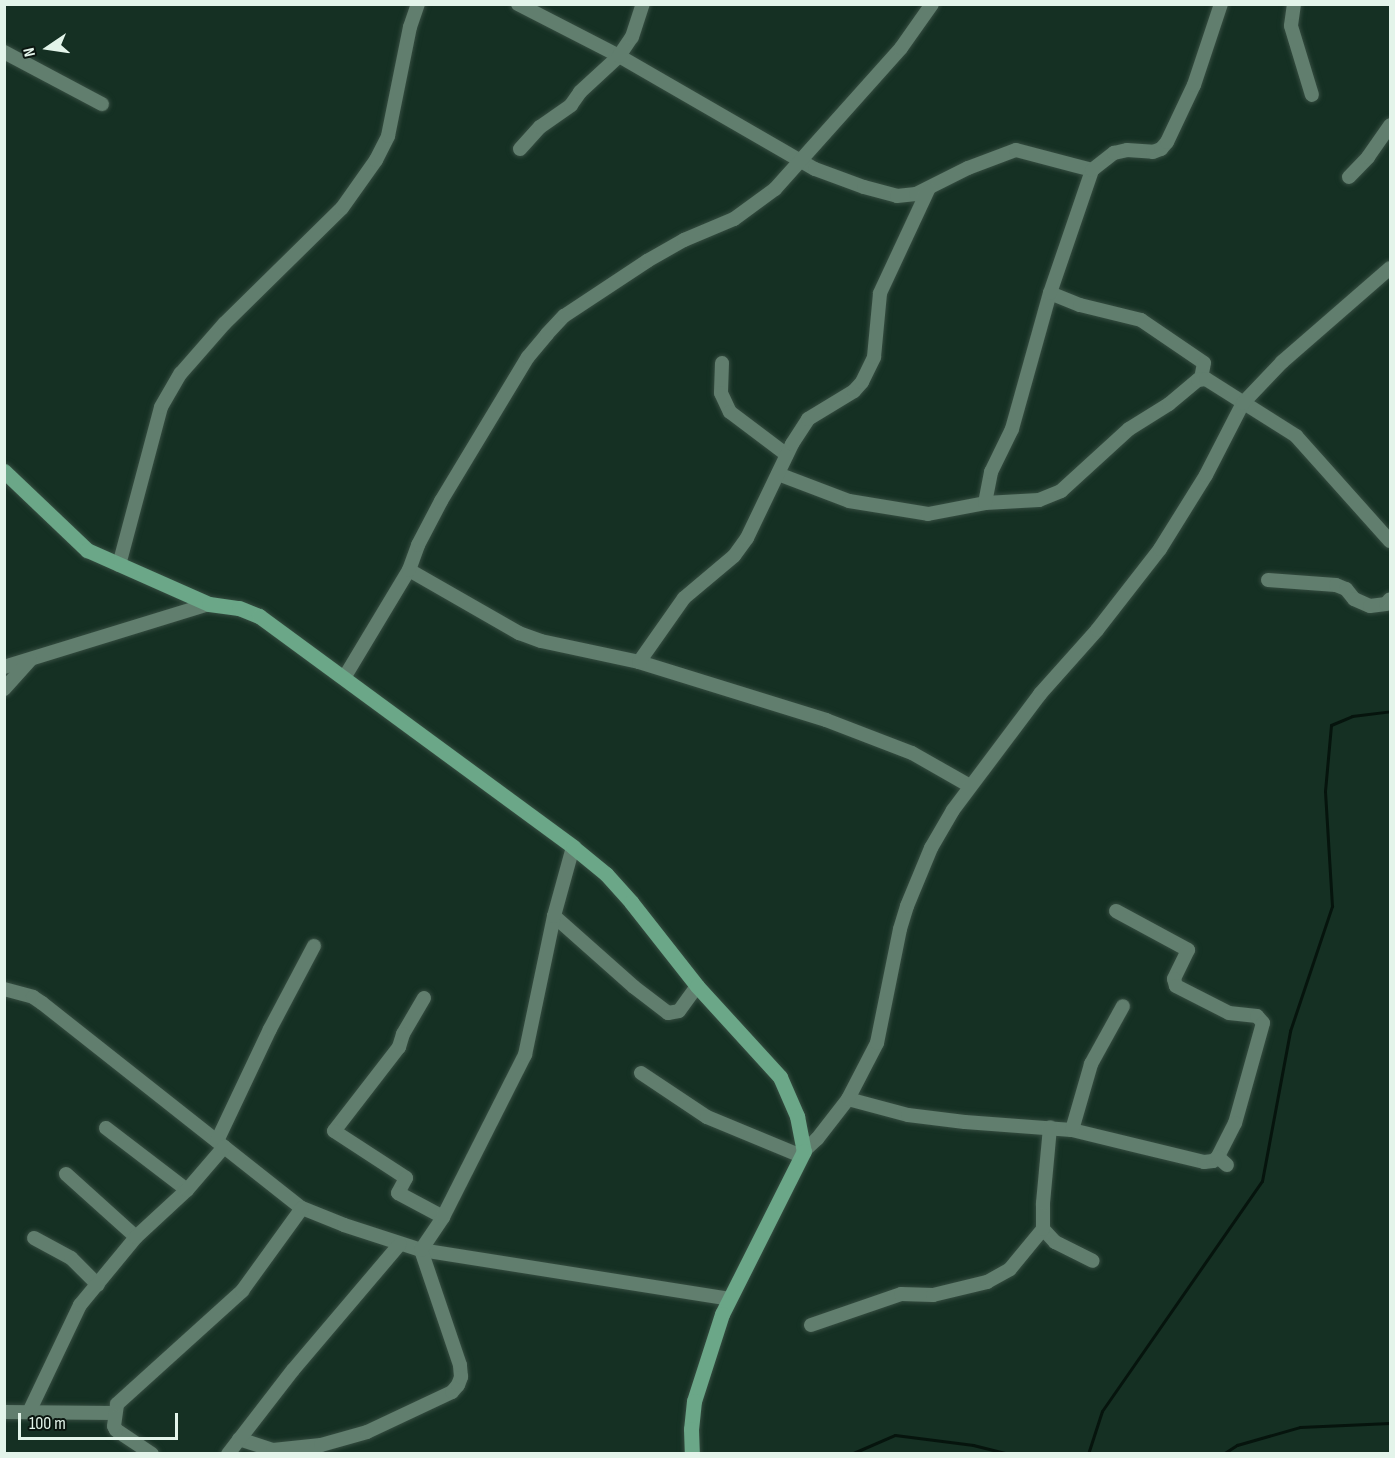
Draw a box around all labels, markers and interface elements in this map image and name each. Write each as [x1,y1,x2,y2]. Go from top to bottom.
north arrow [18,18,78,78]
text: N [20,46,40,58]
scale bar [21,1401,182,1439]
text: 100 m [29,1413,66,1434]

